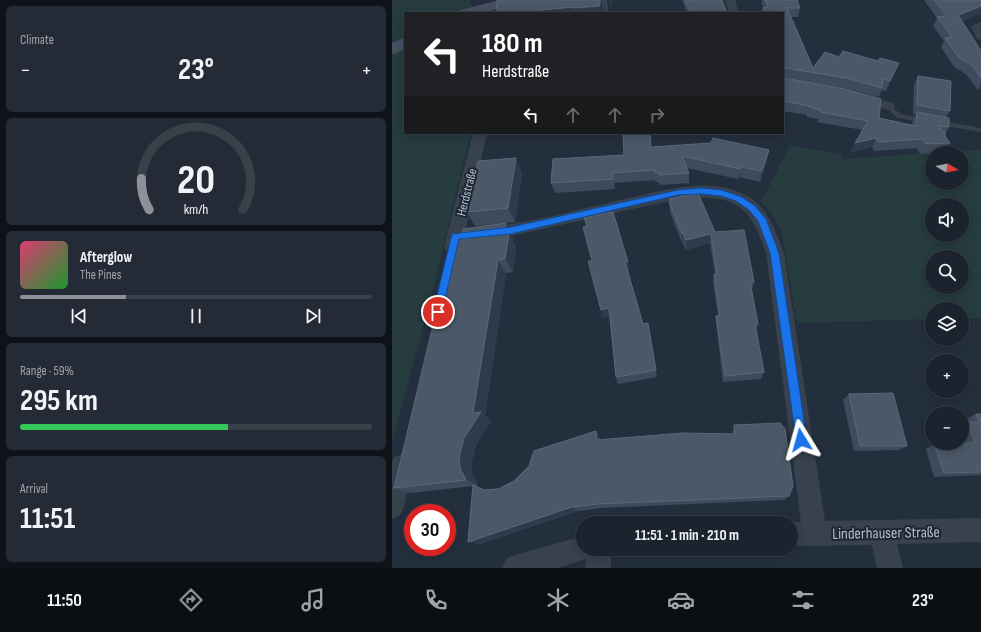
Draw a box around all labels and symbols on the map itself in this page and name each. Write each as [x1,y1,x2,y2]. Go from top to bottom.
north arrow [925,146,969,190]
street label: Herdstraße [453,167,481,218]
pin [421,295,455,329]
position arrow [780,419,822,461]
speed limit sign: 30 [404,504,456,556]
street label: Linderhauser Straße [832,523,940,544]

